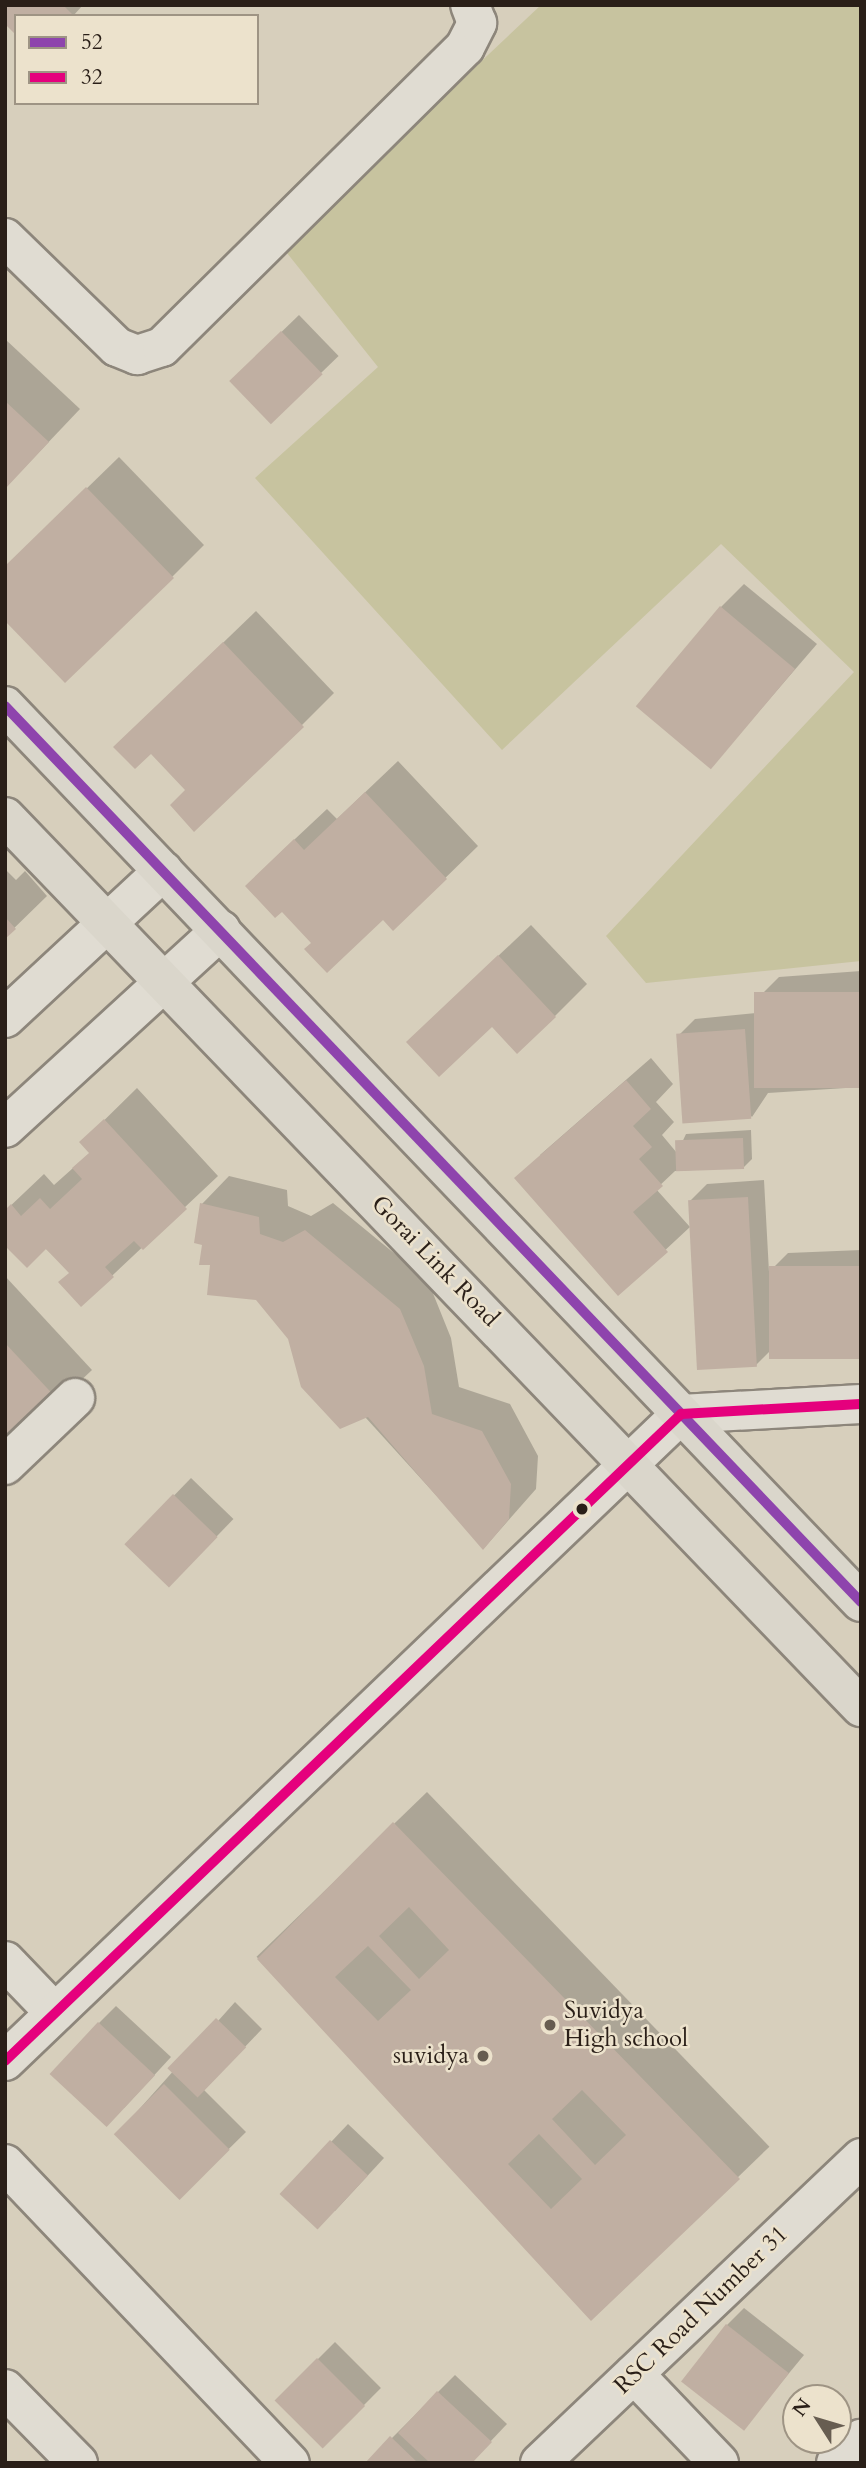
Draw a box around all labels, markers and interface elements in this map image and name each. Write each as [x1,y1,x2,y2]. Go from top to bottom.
legend [14,14,259,105]
text: 52 [81,28,103,57]
text: 32 [81,63,103,92]
street label: Gorai Link Road [365,1189,505,1333]
unlabelled marker [575,1502,589,1516]
place label: Suvidya High school [564,1997,688,2053]
marker: Suvidya High school [542,2017,558,2033]
place label: suvidya [393,2042,469,2070]
marker: suvidya [475,2048,491,2064]
street label: RSC Road Number 31 [608,2220,794,2400]
north arrow [782,2384,852,2454]
text: N [786,2393,817,2422]

